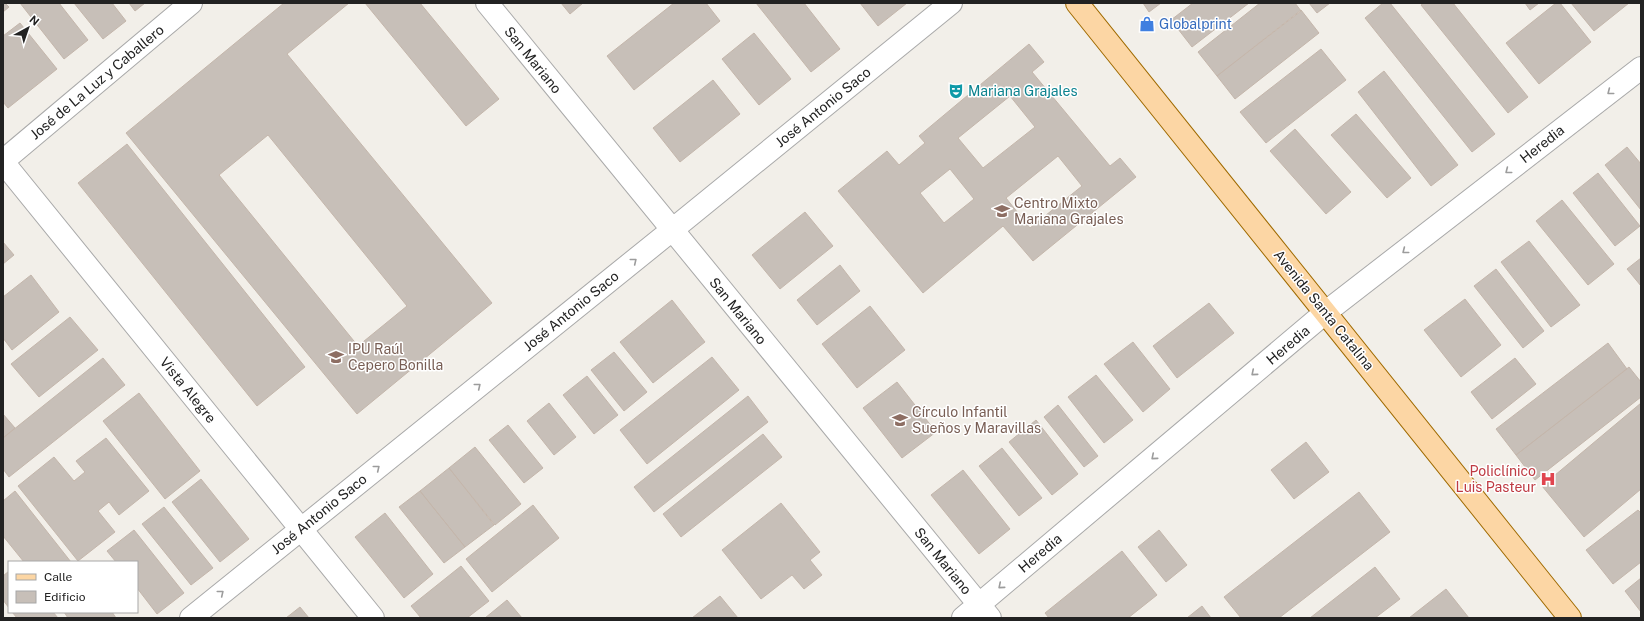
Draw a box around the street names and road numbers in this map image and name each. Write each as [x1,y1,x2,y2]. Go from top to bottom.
street label: José de La Luz y Caballero [27,21,167,143]
street label: San Mariano [501,23,565,97]
street label: José Antonio Saco [772,64,874,150]
street label: Heredia [1517,122,1567,166]
street label: Avenida Santa Catalina [1271,247,1377,373]
street label: José Antonio Saco [520,268,622,354]
street label: San Mariano [706,274,770,348]
street label: Heredia [1263,322,1313,368]
street label: Vista Alegre [157,354,219,426]
street label: José Antonio Saco [268,471,370,557]
street label: San Mariano [911,524,975,598]
street label: Heredia [1015,530,1065,576]

